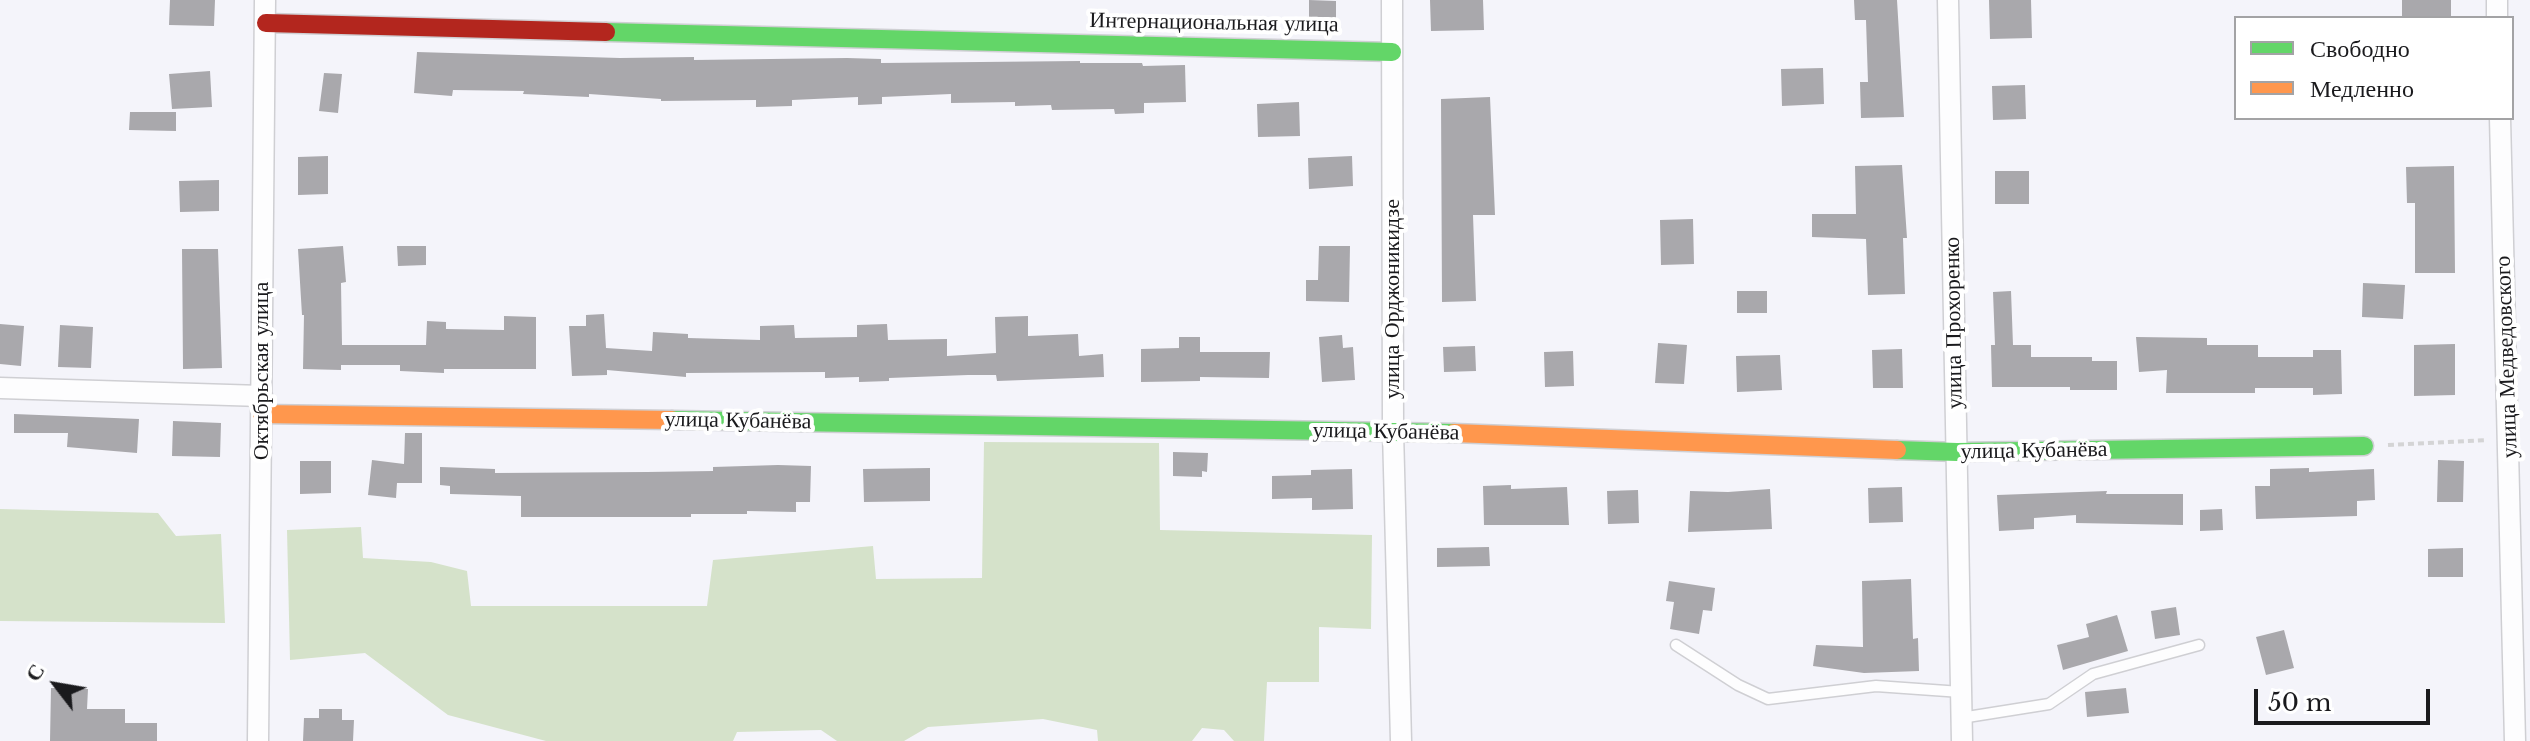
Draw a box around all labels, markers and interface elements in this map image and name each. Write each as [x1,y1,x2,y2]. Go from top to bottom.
street label: Интернациональная улица [1089,8,1339,38]
legend [2234,16,2514,120]
text: Свободно [2310,34,2410,63]
text: Медленно [2310,74,2414,103]
street label: улица Орджоникидзе [1380,199,1406,399]
street label: улица Прохоренко [1939,237,1969,409]
street label: улица Медведовского [2490,255,2524,459]
street label: Октябрьская улица [249,282,275,460]
street label: улица Кубанёва [664,407,812,435]
street label: улица Кубанёва [1312,418,1460,446]
street label: улица Кубанёва [1960,437,2108,465]
north arrow [16,645,96,725]
text: С [19,659,51,686]
scale bar [2258,673,2434,723]
text: 50 m [2268,688,2331,717]

